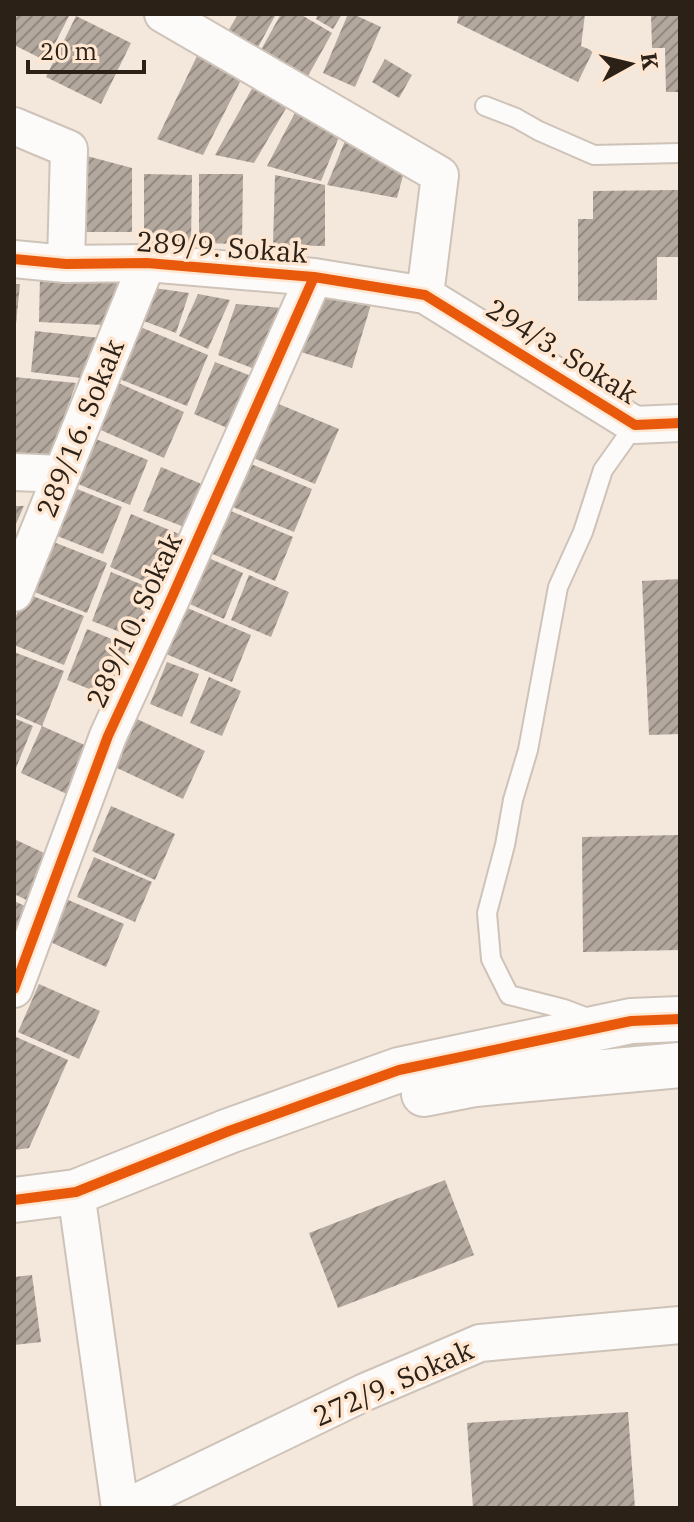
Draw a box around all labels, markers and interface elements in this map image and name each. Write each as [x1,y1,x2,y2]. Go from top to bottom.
scale bar [28,24,144,74]
north arrow [590,24,670,104]
text: 20 m [40,35,97,67]
text: K [635,51,666,72]
street label: 289/9. Sokak [135,222,310,271]
street label: 294/3. Sokak [480,289,645,412]
street label: 289/16. Sokak [27,333,132,522]
street label: 289/10. Sokak [77,526,190,713]
street label: 272/9. Sokak [307,1330,479,1434]

